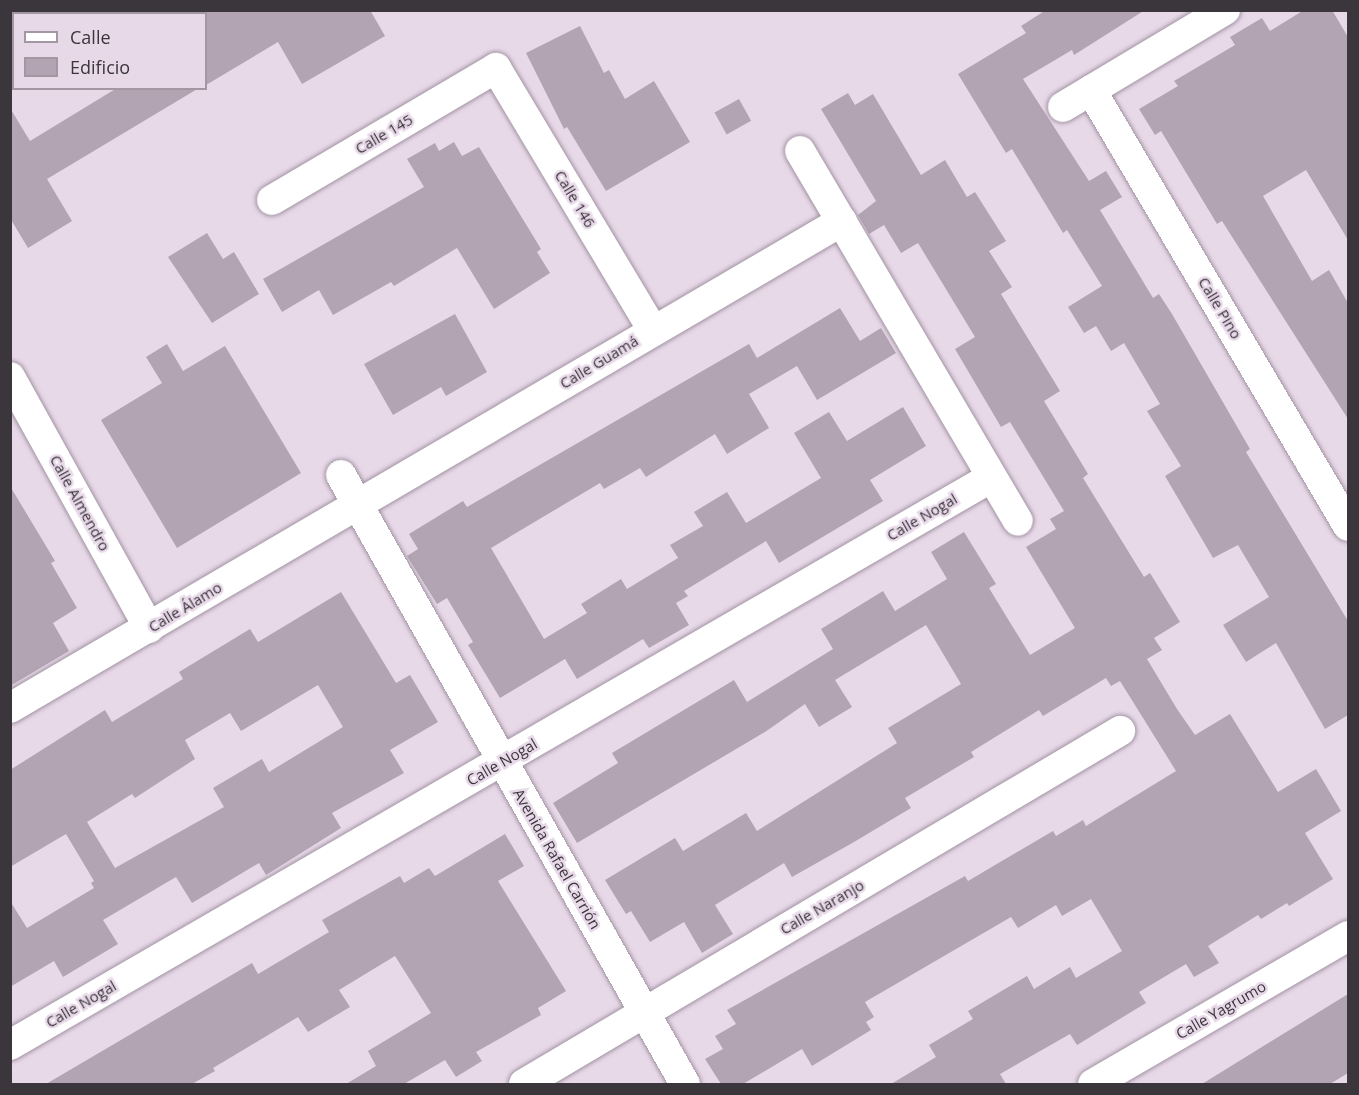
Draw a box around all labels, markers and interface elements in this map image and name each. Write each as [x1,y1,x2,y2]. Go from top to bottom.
legend [12,12,207,90]
text: Calle [70,25,111,49]
text: Edificio [70,55,130,79]
street label: Calle 145 [352,110,416,158]
street label: Calle 146 [551,167,599,231]
street label: Calle Pino [1195,274,1245,342]
street label: Calle Guamá [557,332,641,392]
street label: Calle Almendro [46,452,114,554]
street label: Calle Nogal [884,490,960,544]
street label: Calle Álamo [145,578,225,636]
street label: Calle Nogal [464,735,540,789]
street label: Avenida Rafael Carrión [509,786,605,932]
street label: Calle Naranjo [777,876,867,938]
street label: Calle Nogal [43,977,119,1031]
street label: Calle Yagrumo [1173,977,1269,1043]

